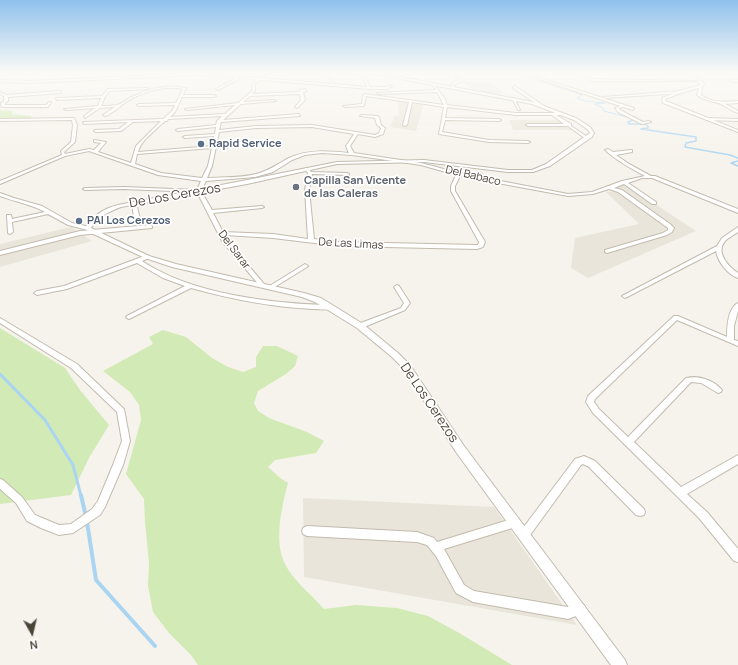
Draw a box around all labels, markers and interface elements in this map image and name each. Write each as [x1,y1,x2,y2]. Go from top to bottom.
place label: Rapid Service [209,137,282,151]
marker: Rapid Service [196,139,206,149]
street label: Del Babaco [444,163,502,189]
place label: Capilla San Vicente de las Caleras [304,174,406,200]
street label: De Los Cerezos [128,180,222,212]
marker: Capilla San Vicente de las Caleras [291,182,301,192]
place label: PAI Los Cerezos [87,214,171,228]
marker: PAI Los Cerezos [74,216,84,226]
street label: Del Sarar [215,228,253,272]
street label: De Las Limas [318,236,384,252]
street label: De Los Cerezos [397,360,461,446]
north arrow [12,613,52,653]
text: N [29,637,39,653]

